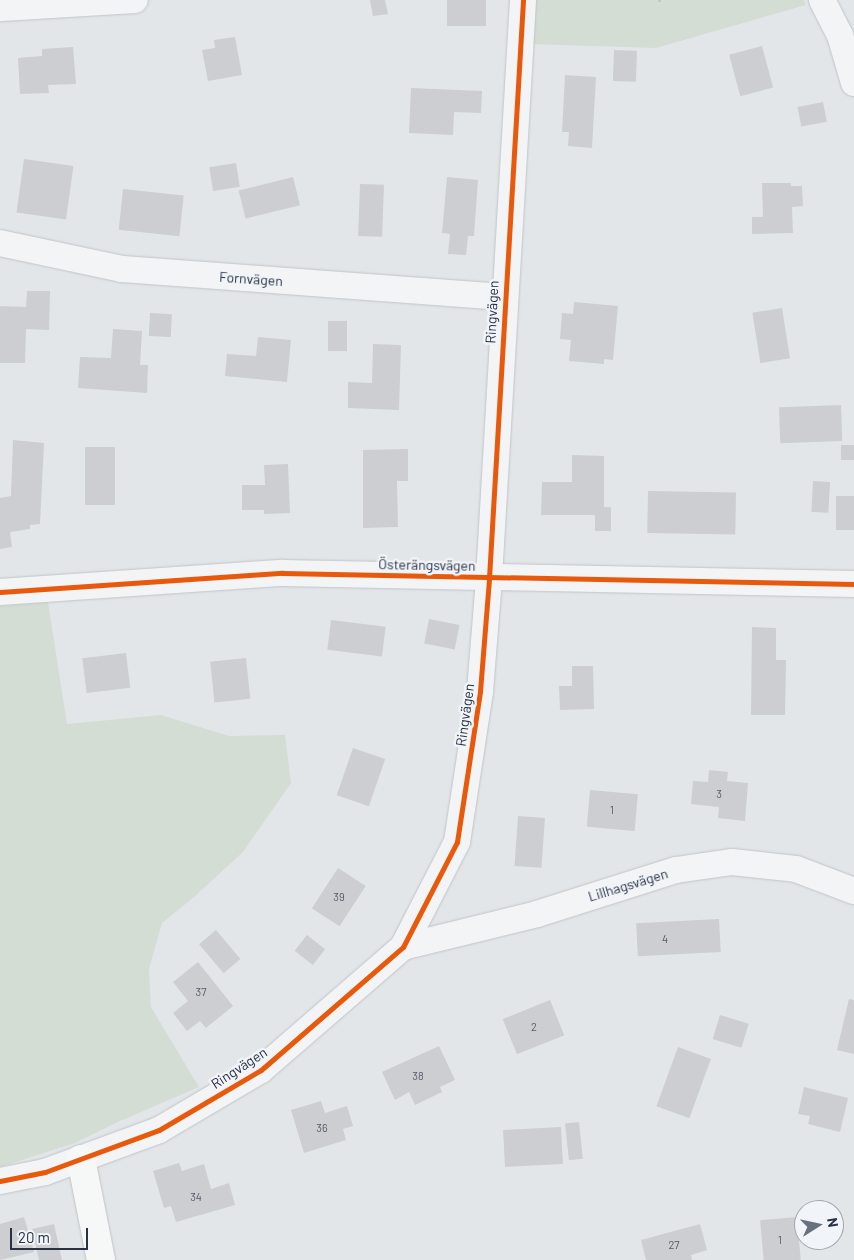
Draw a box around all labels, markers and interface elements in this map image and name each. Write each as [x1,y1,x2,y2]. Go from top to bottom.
street label: Fornvägen [219,268,283,290]
street label: Ringvägen [482,280,502,344]
street label: Österängsvägen [378,556,476,574]
street label: Ringvägen [452,682,478,748]
house number: 3 [716,787,722,801]
house number: 1 [610,803,614,817]
street label: Lillhagsvägen [586,865,670,905]
house number: 39 [333,890,345,904]
house number: 4 [662,932,668,946]
house number: 37 [196,985,206,999]
house number: 2 [531,1020,537,1034]
street label: Ringvägen [208,1044,270,1092]
house number: 38 [412,1069,424,1083]
house number: 36 [316,1121,328,1135]
house number: 34 [190,1190,202,1204]
north arrow [794,1200,844,1250]
text: N [824,1216,842,1229]
scale bar [12,1218,90,1250]
text: 20 m [18,1228,50,1246]
house number: 1 [778,1233,782,1247]
house number: 27 [668,1238,680,1252]

